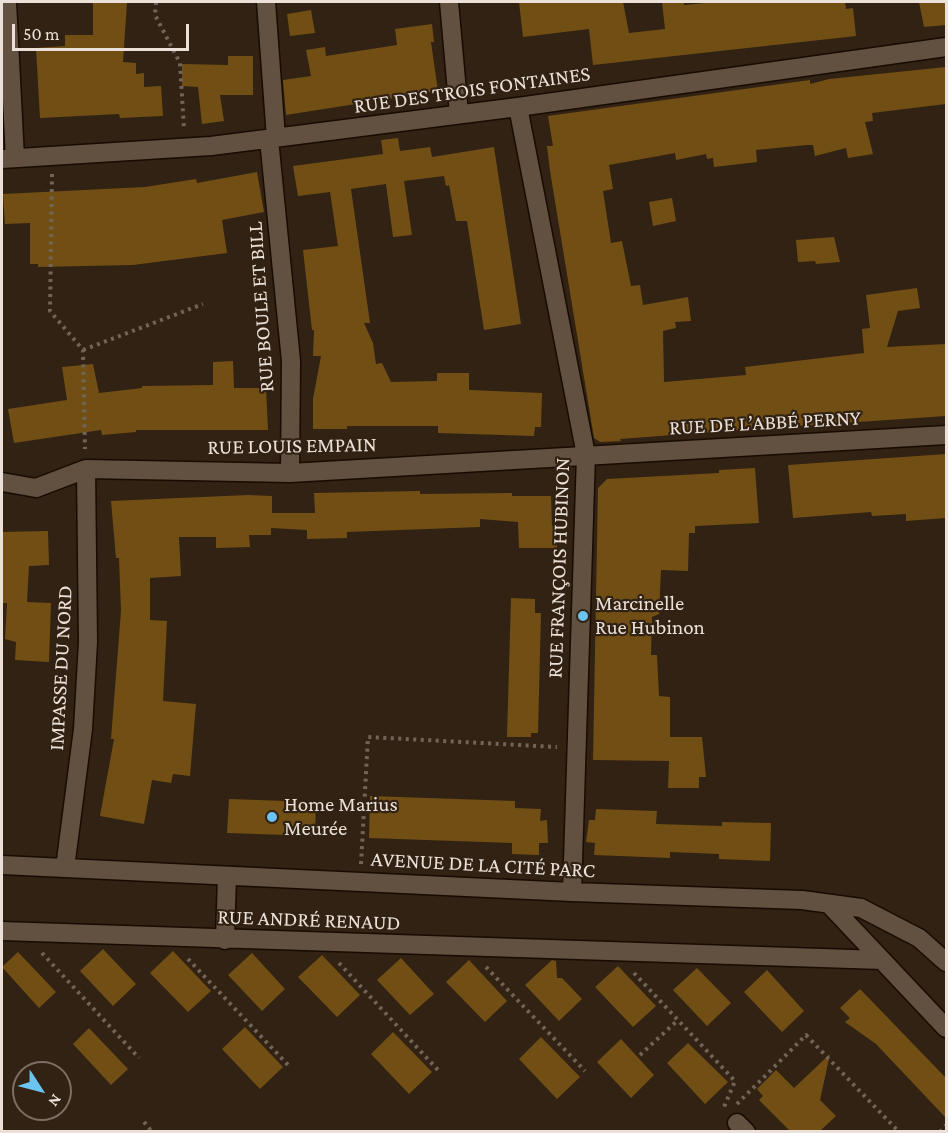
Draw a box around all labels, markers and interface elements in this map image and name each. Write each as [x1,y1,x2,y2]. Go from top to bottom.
scale bar [15,12,192,50]
text: 50 m [23,24,60,44]
street label: RUE DES TROIS FONTAINES [352,61,592,119]
street label: RUE BOULE ET BILL [242,221,280,393]
street label: RUE DE L’ABBÉ PERNY [668,405,862,441]
street label: RUE LOUIS EMPAIN [207,432,377,460]
street label: RUE FRANÇOIS HUBINON [543,457,575,679]
street label: IMPASSE DU NORD [44,585,78,751]
place label: Marcinelle Rue Hubinon [595,591,705,641]
marker: Marcinelle Rue Hubinon [576,609,590,623]
place label: Home Marius Meurée [284,792,398,842]
marker: Home Marius Meurée [265,810,279,824]
street label: AVENUE DE LA CITÉ PARC [370,847,596,883]
street label: RUE ANDRÉ RENAUD [217,904,401,936]
north arrow [12,1061,72,1121]
text: N [45,1091,65,1110]

